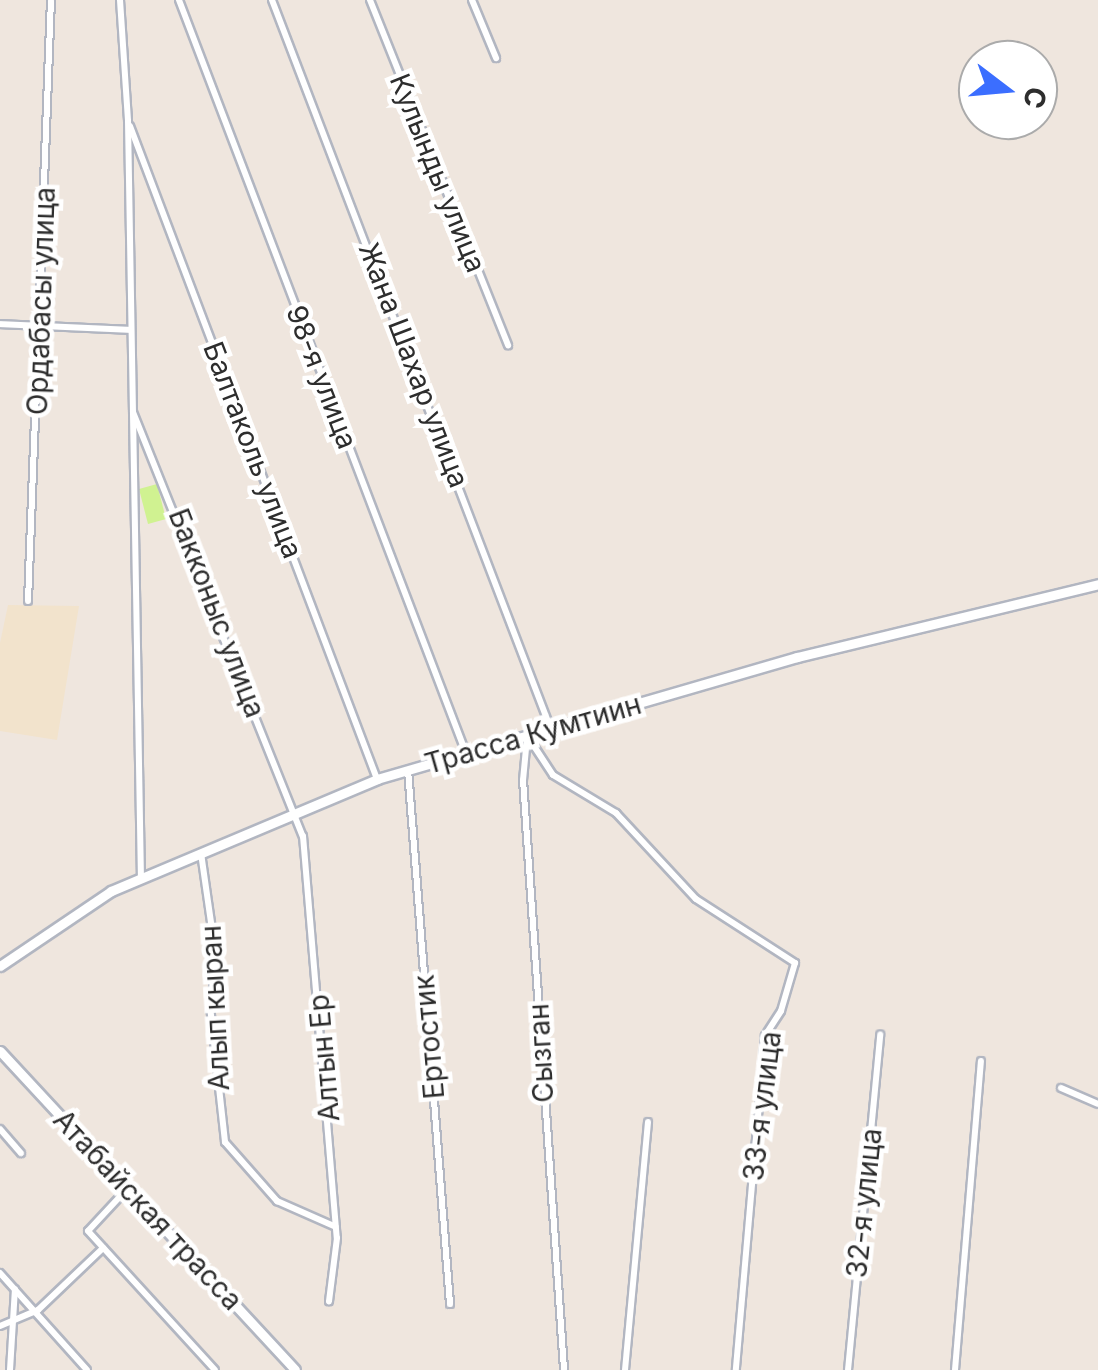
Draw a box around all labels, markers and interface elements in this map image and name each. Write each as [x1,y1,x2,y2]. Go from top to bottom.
north arrow [958,40,1058,140]
street label: Кулынды улица [383,69,493,277]
text: С [1016,83,1054,112]
street label: Ордабасы улица [20,186,62,416]
street label: Жана Шахар улица [352,238,476,492]
street label: 98-я улица [279,301,365,453]
street label: Балтаколь улица [196,337,310,563]
street label: Бакконыс улица [162,504,272,722]
street label: Трасса Кумтиин [421,687,645,781]
street label: Алып кыран [194,924,236,1092]
street label: Ертостик [407,973,451,1101]
street label: Алтын Ер [302,993,346,1123]
street label: Сызган [522,1002,560,1104]
street label: 33-я улица [736,1029,788,1183]
street label: Атабайская трасса [47,1103,249,1317]
street label: 32-я улица [839,1127,889,1279]

